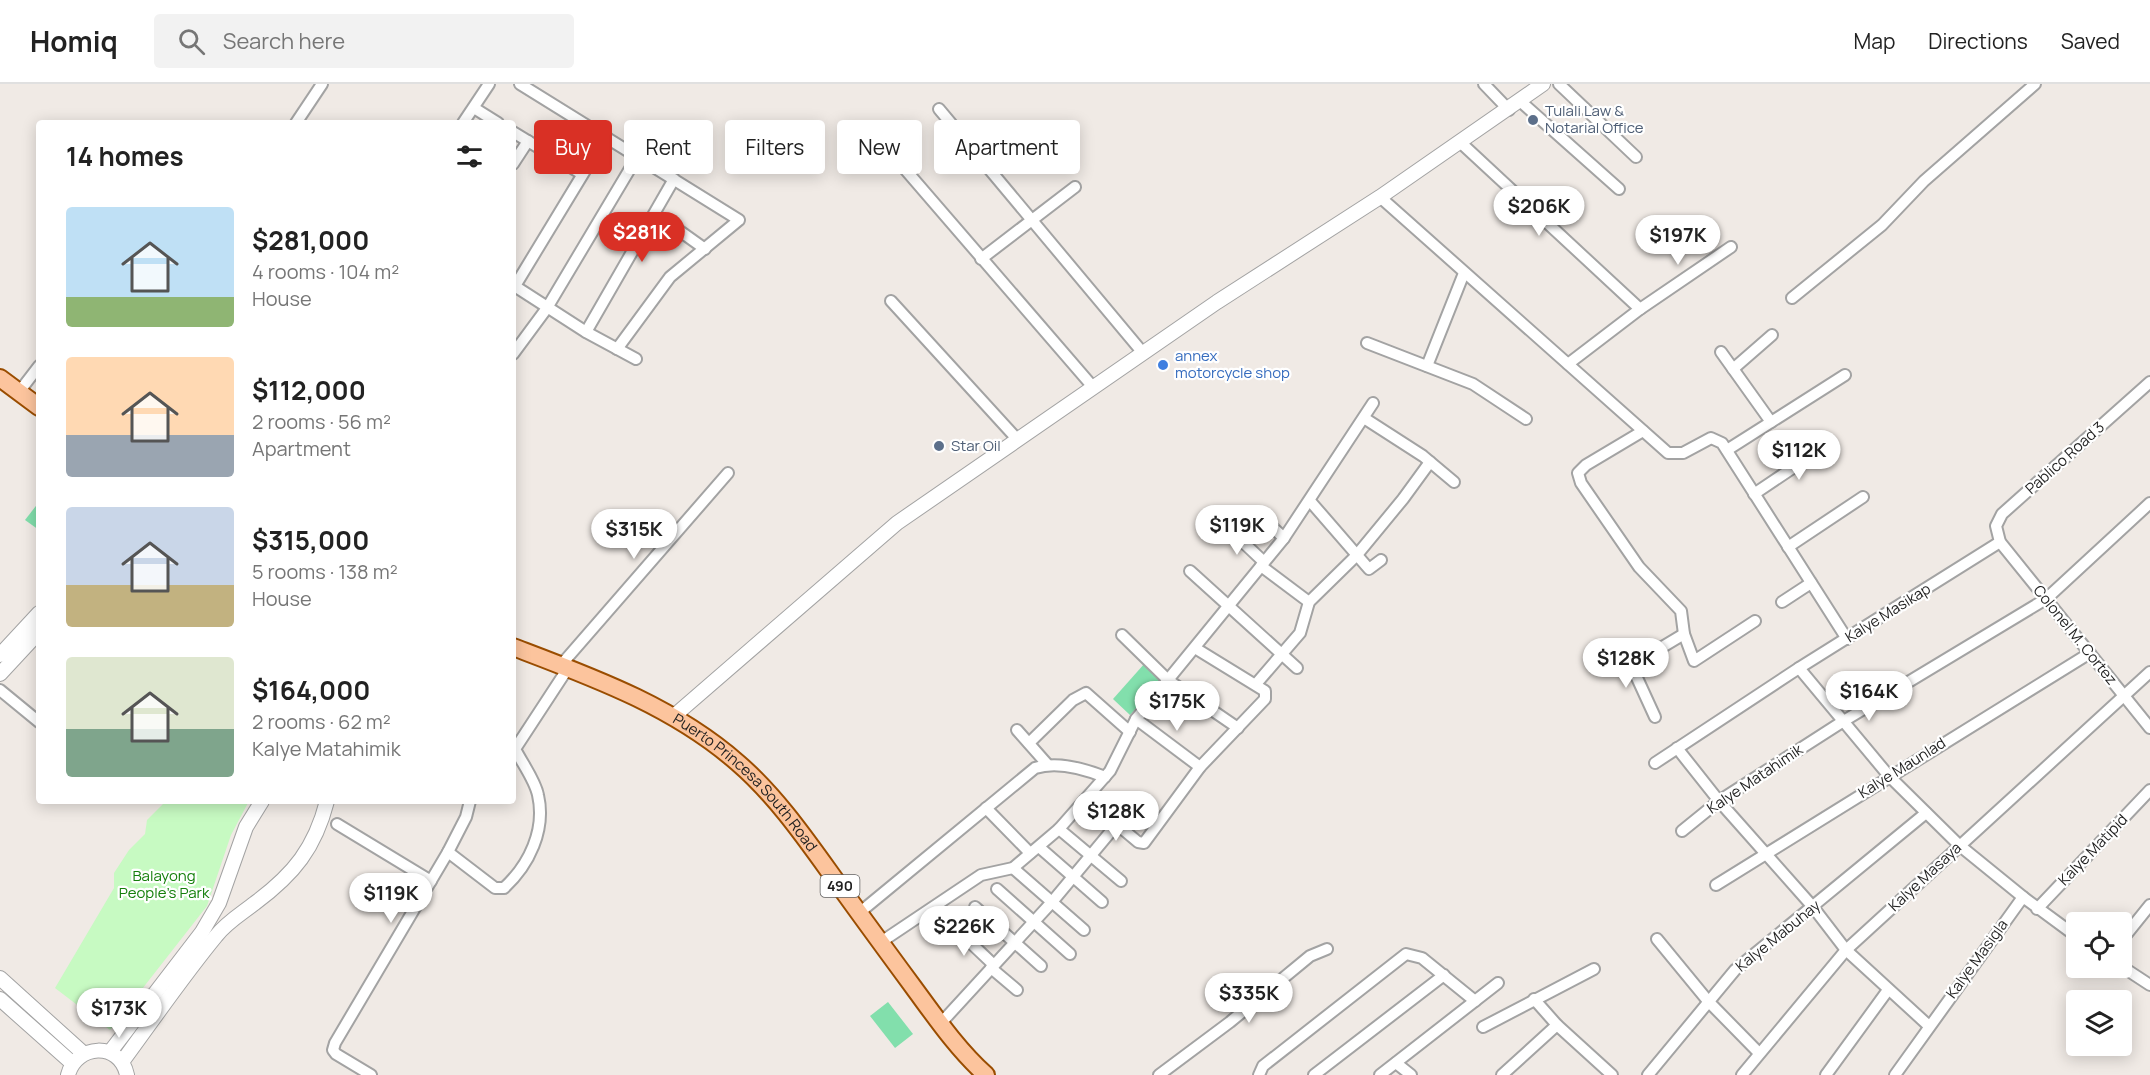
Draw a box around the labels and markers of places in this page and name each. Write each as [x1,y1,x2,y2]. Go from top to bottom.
place label: Tulali Law & Notarial Office [1545,100,1644,138]
marker: Tulali Law & Notarial Office [1526,113,1540,127]
pin: $206K [1497,186,1581,237]
pin: $281K [600,212,684,263]
pin: $197K [1636,215,1720,266]
place label: annex motorcycle shop [1175,345,1290,383]
marker: annex motorcycle shop [1156,358,1170,372]
pin: $112K [1757,430,1841,481]
place label: Star Oil [951,435,1001,456]
marker: Star Oil [932,439,946,453]
pin: $119K [1195,505,1279,556]
pin: $315K [592,509,676,560]
pin: $128K [1584,638,1668,689]
pin: $164K [1827,671,1911,722]
pin: $175K [1135,681,1219,732]
pin: $128K [1074,791,1158,842]
pin: $119K [349,873,433,924]
pin: $226K [922,906,1006,957]
pin: $335K [1207,973,1291,1024]
pin: $173K [77,988,161,1039]

